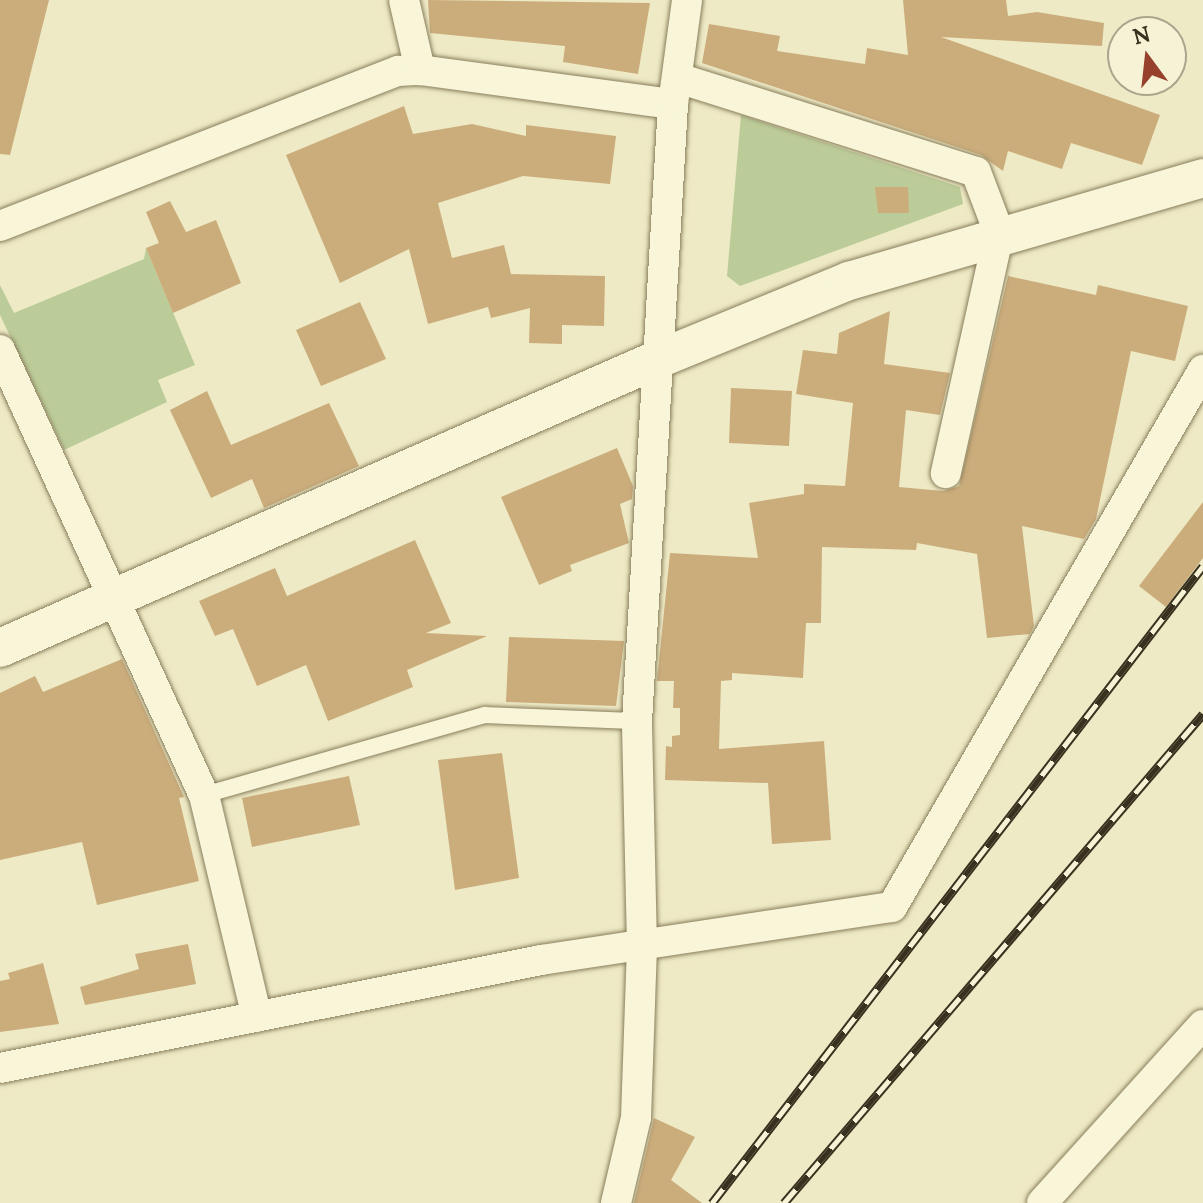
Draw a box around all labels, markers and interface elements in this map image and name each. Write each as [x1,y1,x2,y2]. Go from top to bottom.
north arrow [1107,16,1187,96]
text: N [1129,19,1153,50]

